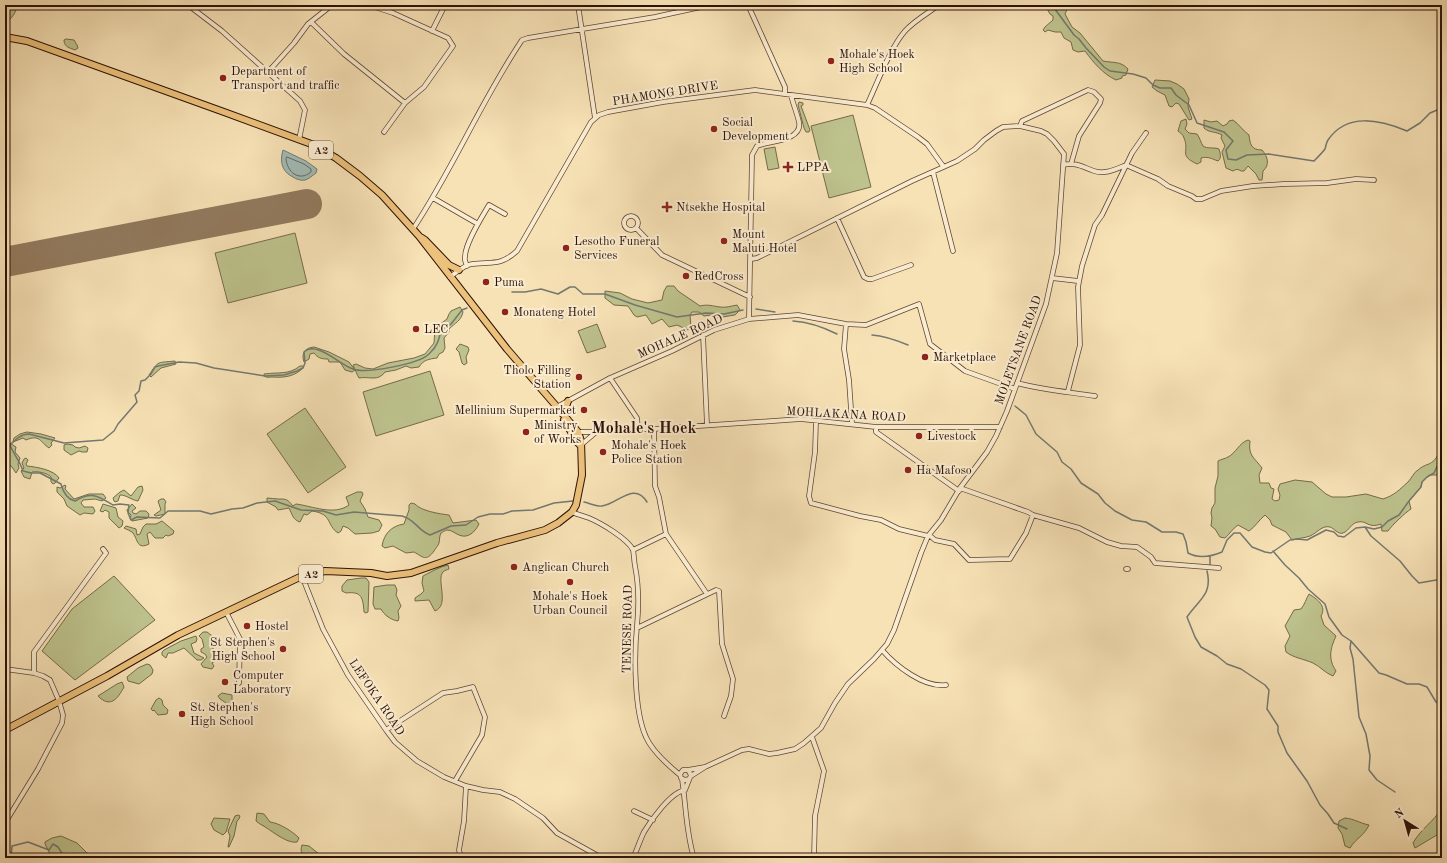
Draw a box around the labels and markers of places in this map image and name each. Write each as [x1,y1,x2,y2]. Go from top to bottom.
place label: Mohale's Hoek High School [839,49,915,75]
marker: Mohale's Hoek High School [826,56,836,66]
place label: Department of Transport and traffic [231,66,339,92]
marker: Department of Transport and traffic [218,73,228,83]
place label: Social Development [722,117,789,143]
marker: Social Development [709,124,719,134]
marker: LPPA [782,161,794,173]
place label: LPPA [797,162,830,174]
marker: Ntsekhe Hospital [661,201,673,213]
place label: Ntsekhe Hospital [676,202,765,214]
place label: Mount Maluti Hotel [732,229,797,255]
place label: Lesotho Funeral Services [574,236,659,262]
marker: Mount Maluti Hotel [719,236,729,246]
marker: Lesotho Funeral Services [561,243,571,253]
marker: RedCross [681,271,691,281]
place label: RedCross [694,271,744,283]
marker: Puma [481,277,491,287]
place label: Puma [494,277,524,289]
marker: Monateng Hotel [500,307,510,317]
place label: Monateng Hotel [513,307,596,319]
marker: LEC [411,324,421,334]
place label: LEC [424,324,448,336]
marker: Marketplace [920,352,930,362]
place label: Marketplace [933,352,996,364]
place label: Tholo Filling Station [503,365,572,391]
marker: Tholo Filling Station [574,372,584,382]
place label: Mellinium Supermarket [455,405,576,417]
marker: Mellinium Supermarket [579,405,589,415]
place label: Ministry of Works [534,420,581,446]
marker: Ministry of Works [521,427,531,437]
marker: Livestock [914,431,924,441]
place label: Livestock [927,431,976,443]
place label: Mohale's Hoek Police Station [611,440,687,466]
marker: Mohale's Hoek Police Station [598,447,608,457]
marker: Ha Mafoso [903,465,913,475]
place label: Ha Mafoso [916,465,972,477]
marker: Anglican Church [509,562,519,572]
place label: Anglican Church [522,562,610,574]
marker: Mohale's Hoek Urban Council [565,577,575,587]
place label: Mohale's Hoek Urban Council [532,591,608,617]
marker: Hostel [242,621,252,631]
place label: Hostel [255,621,289,633]
place label: St Stephen's High School [210,637,275,663]
marker: St Stephen's High School [278,644,288,654]
place label: Computer Laboratory [233,670,292,696]
marker: Computer Laboratory [220,677,230,687]
place label: St. Stephen's High School [190,702,258,728]
marker: St. Stephen's High School [177,709,187,719]

